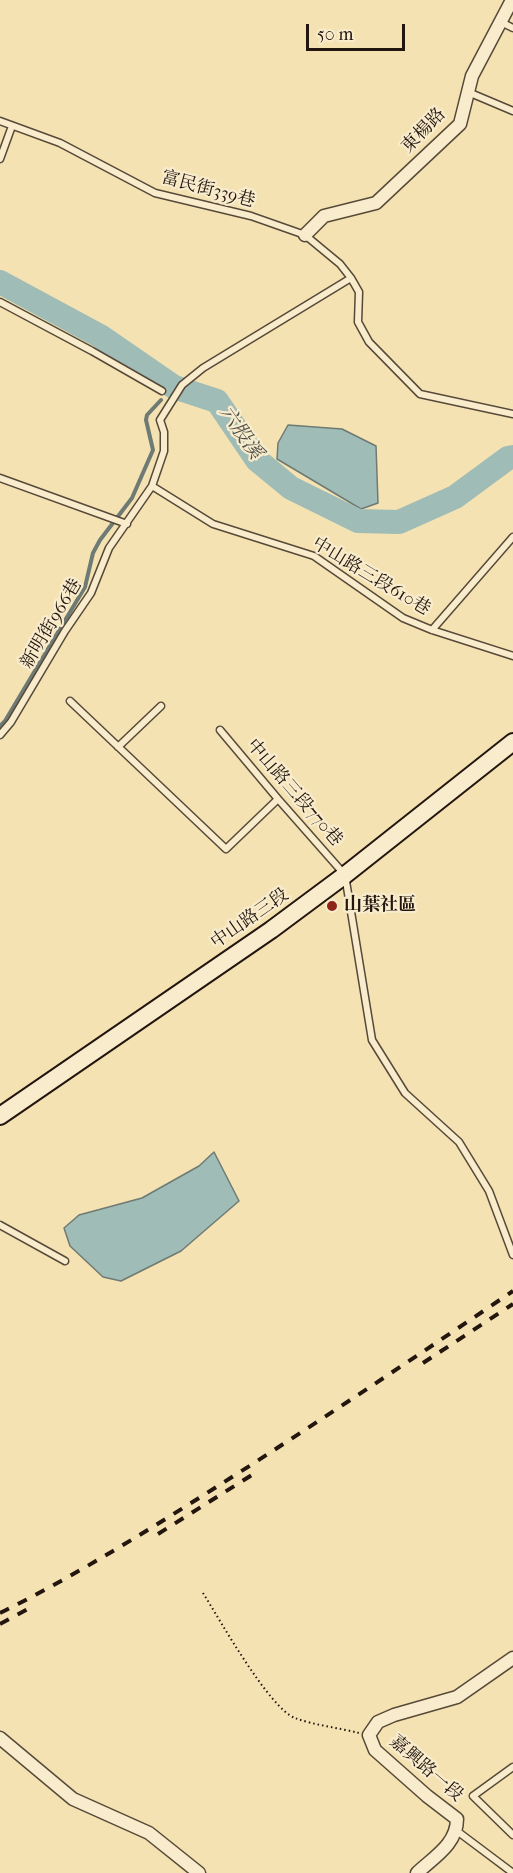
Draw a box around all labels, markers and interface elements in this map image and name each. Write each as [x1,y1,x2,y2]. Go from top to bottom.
scale bar [309,12,408,50]
text: 50 m [317,24,353,45]
street label: 東楊路 [397,104,451,158]
street label: 富民街339巷 [159,167,257,213]
water label: 六股溪 [213,402,267,464]
street label: 中山路三段610巷 [308,533,434,621]
street label: 新明街966巷 [17,575,87,673]
street label: 中山路三段770巷 [241,735,347,851]
street label: 中山路三段 [207,884,293,954]
place label: 山葉社區 [344,895,416,917]
marker: 山葉社區 [325,899,339,913]
street label: 嘉興路一段 [385,1731,467,1807]

